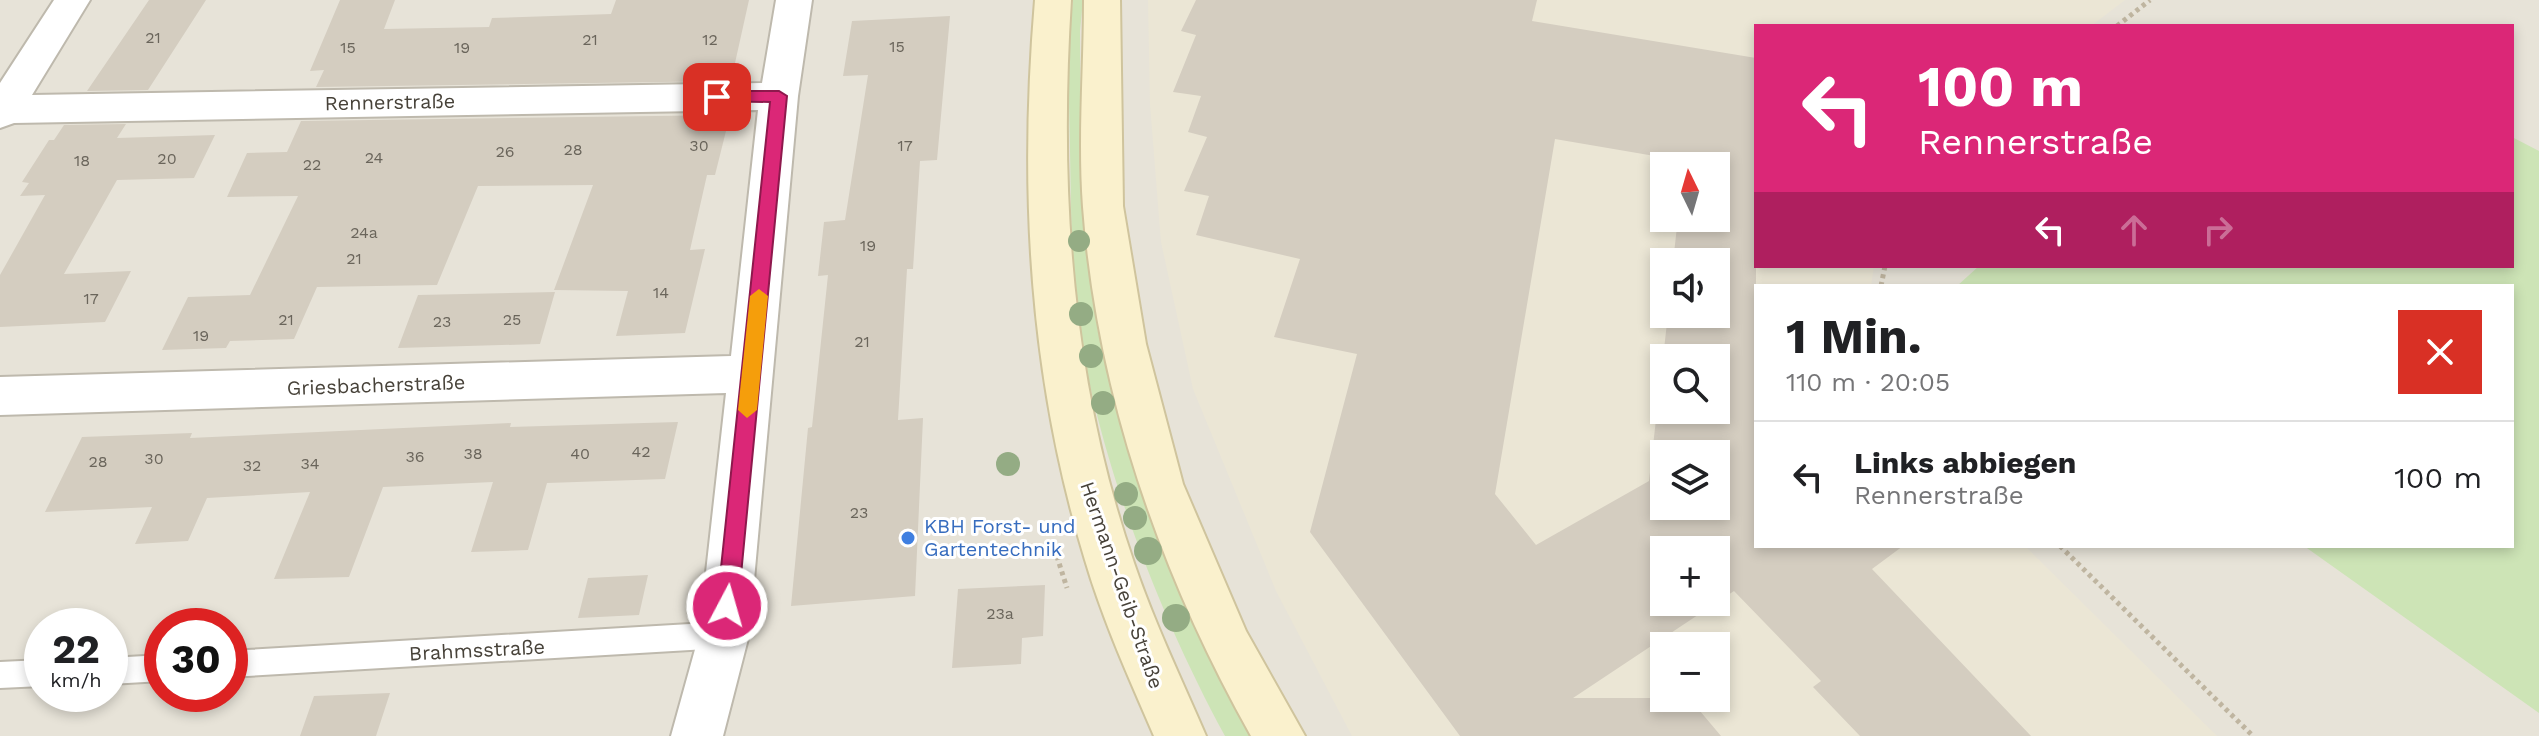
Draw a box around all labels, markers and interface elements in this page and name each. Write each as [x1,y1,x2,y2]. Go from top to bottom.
house number: 21 [145,28,161,47]
house number: 21 [582,30,598,49]
house number: 12 [702,30,718,49]
house number: 15 [889,37,905,56]
house number: 15 [340,38,356,57]
house number: 19 [454,38,470,57]
text: 100 m [1918,54,2083,120]
icon: left [1786,56,1890,160]
pin [683,63,751,131]
icon: arrive [695,75,739,119]
street label: Rennerstraße [325,89,455,115]
text: Rennerstraße [1918,121,2153,163]
house number: 30 [689,136,709,155]
house number: 17 [897,136,913,155]
house number: 28 [563,140,583,159]
house number: 26 [495,142,515,161]
house number: 24 [365,148,384,167]
house number: 20 [157,149,177,168]
house number: 18 [74,151,90,170]
north arrow [1650,152,1730,232]
map controls [1650,152,1730,712]
house number: 22 [303,155,321,174]
icon: left [2028,208,2072,252]
icon: ahead [2112,208,2156,252]
icon: right [2196,208,2240,252]
house number: 24a [350,223,378,242]
house number: 19 [860,236,876,255]
button: sound [1650,248,1730,328]
house number: 21 [346,249,362,268]
house number: 14 [653,283,669,302]
house number: 17 [83,289,99,308]
text: 1 Min. [1786,308,1922,365]
house number: 21 [278,310,294,329]
house number: 25 [503,310,521,329]
button: close [2398,310,2482,394]
house number: 23 [433,312,451,331]
house number: 19 [193,326,209,345]
house number: 21 [854,332,870,351]
button: search [1650,344,1730,424]
text: 110 m · 20:05 [1786,367,1950,397]
street label: Griesbacherstraße [286,370,466,400]
button: layers [1650,440,1730,520]
house number: 42 [631,442,651,461]
house number: 38 [463,444,483,463]
house number: 40 [570,444,590,463]
text: Links abbiegen [1854,445,2076,480]
house number: 36 [405,447,425,466]
house number: 30 [144,449,164,468]
house number: 28 [88,452,108,471]
house number: 34 [300,454,320,473]
icon: left [1786,455,1830,499]
house number: 32 [243,456,261,475]
text: 100 m [2394,460,2482,495]
street label: Hermann-Geib-Straße [1075,478,1169,692]
text: Rennerstraße [1854,480,2024,510]
house number: 23 [850,503,868,522]
place label: KBH Forst- und Gartentechnik [924,514,1075,561]
marker: KBH Forst- und Gartentechnik [899,529,917,547]
button: + [1650,536,1730,616]
position arrow [685,564,769,648]
house number: 23a [986,604,1014,623]
speed limit sign: 30 [144,608,248,712]
text: 22 [52,626,100,673]
button: − [1650,632,1730,712]
street label: Brahmsstraße [408,634,546,666]
text: km/h [50,668,102,692]

